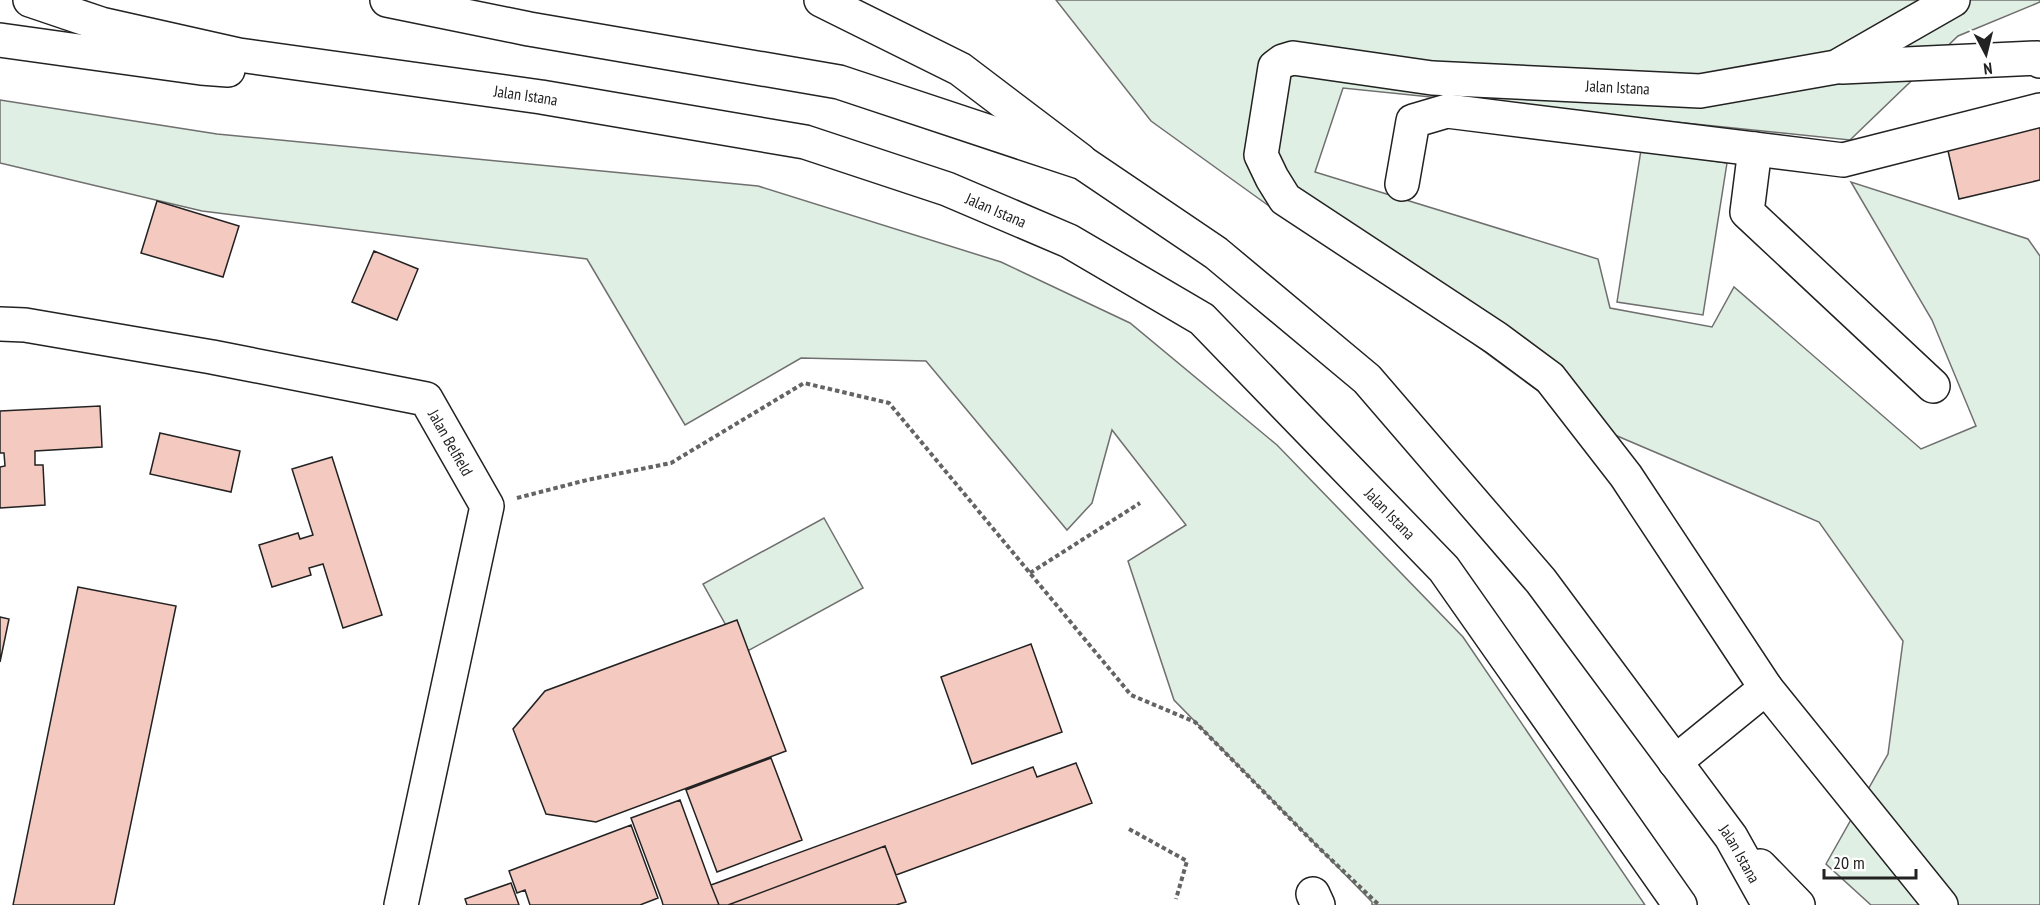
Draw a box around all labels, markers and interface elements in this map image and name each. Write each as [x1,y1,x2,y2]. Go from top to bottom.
north arrow [1956,24,2016,84]
text: N [1982,58,1993,79]
street label: Jalan Istana [1584,75,1650,99]
street label: Jalan Istana [492,80,559,110]
street label: Jalan Istana [962,188,1030,232]
street label: Jalan Belfield [424,405,478,479]
street label: Jalan Istana [1360,483,1420,543]
street label: Jalan Istana [1714,820,1765,886]
scale bar [1824,842,1916,880]
text: 20 m [1833,851,1865,874]

